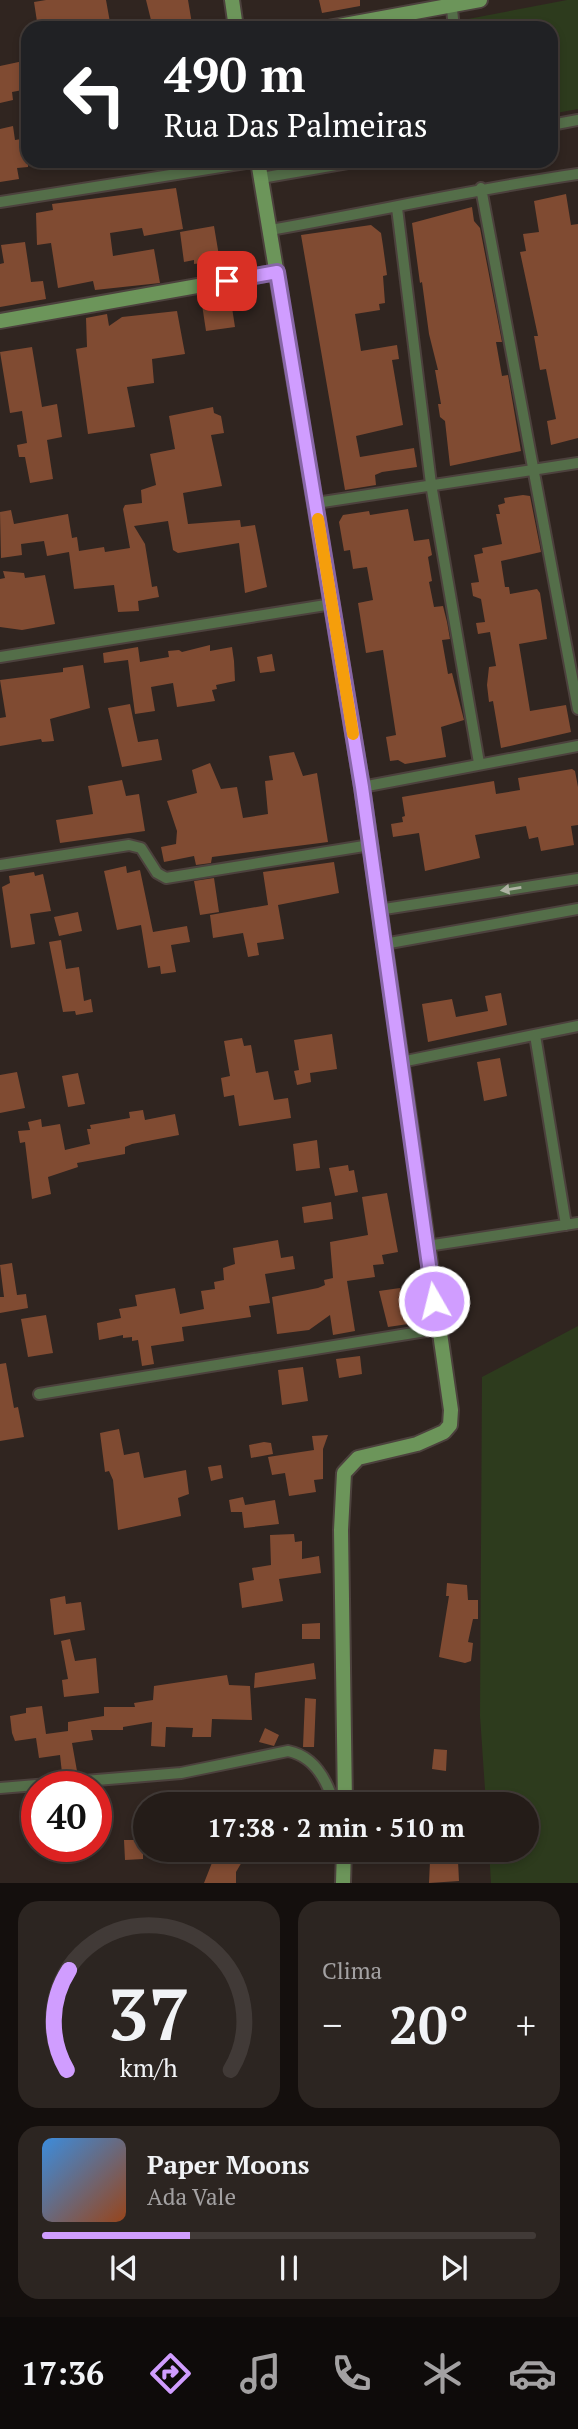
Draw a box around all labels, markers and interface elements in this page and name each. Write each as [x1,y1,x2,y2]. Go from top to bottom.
text: 490 m [164,41,306,106]
icon: left [49,49,140,140]
text: Rua Das Palmeiras [164,104,428,146]
pin [197,251,257,311]
icon: arrive [208,262,246,300]
one-way arrow [499,884,521,895]
position arrow [397,1264,471,1338]
speed limit sign: 40 [21,1771,112,1862]
text: 17:38 · 2 min · 510 m [207,1810,465,1844]
text: Clima [322,1955,382,1986]
text: 37 [108,1965,190,2062]
text: 20° [389,1990,469,2059]
text: − [322,2000,342,2050]
text: + [516,2000,536,2050]
text: km/h [120,2051,178,2084]
text: Paper Moons [147,2147,310,2181]
text: Ada Vale [147,2181,236,2212]
icon: previous [105,2249,143,2287]
icon: pause [270,2249,308,2287]
icon: next [435,2249,473,2287]
icon: directions [146,2349,195,2398]
icon: music [236,2349,285,2398]
icon: phone [327,2349,376,2398]
icon: climate [418,2349,467,2398]
icon: car [508,2349,557,2398]
text: 17:36 [21,2352,104,2394]

